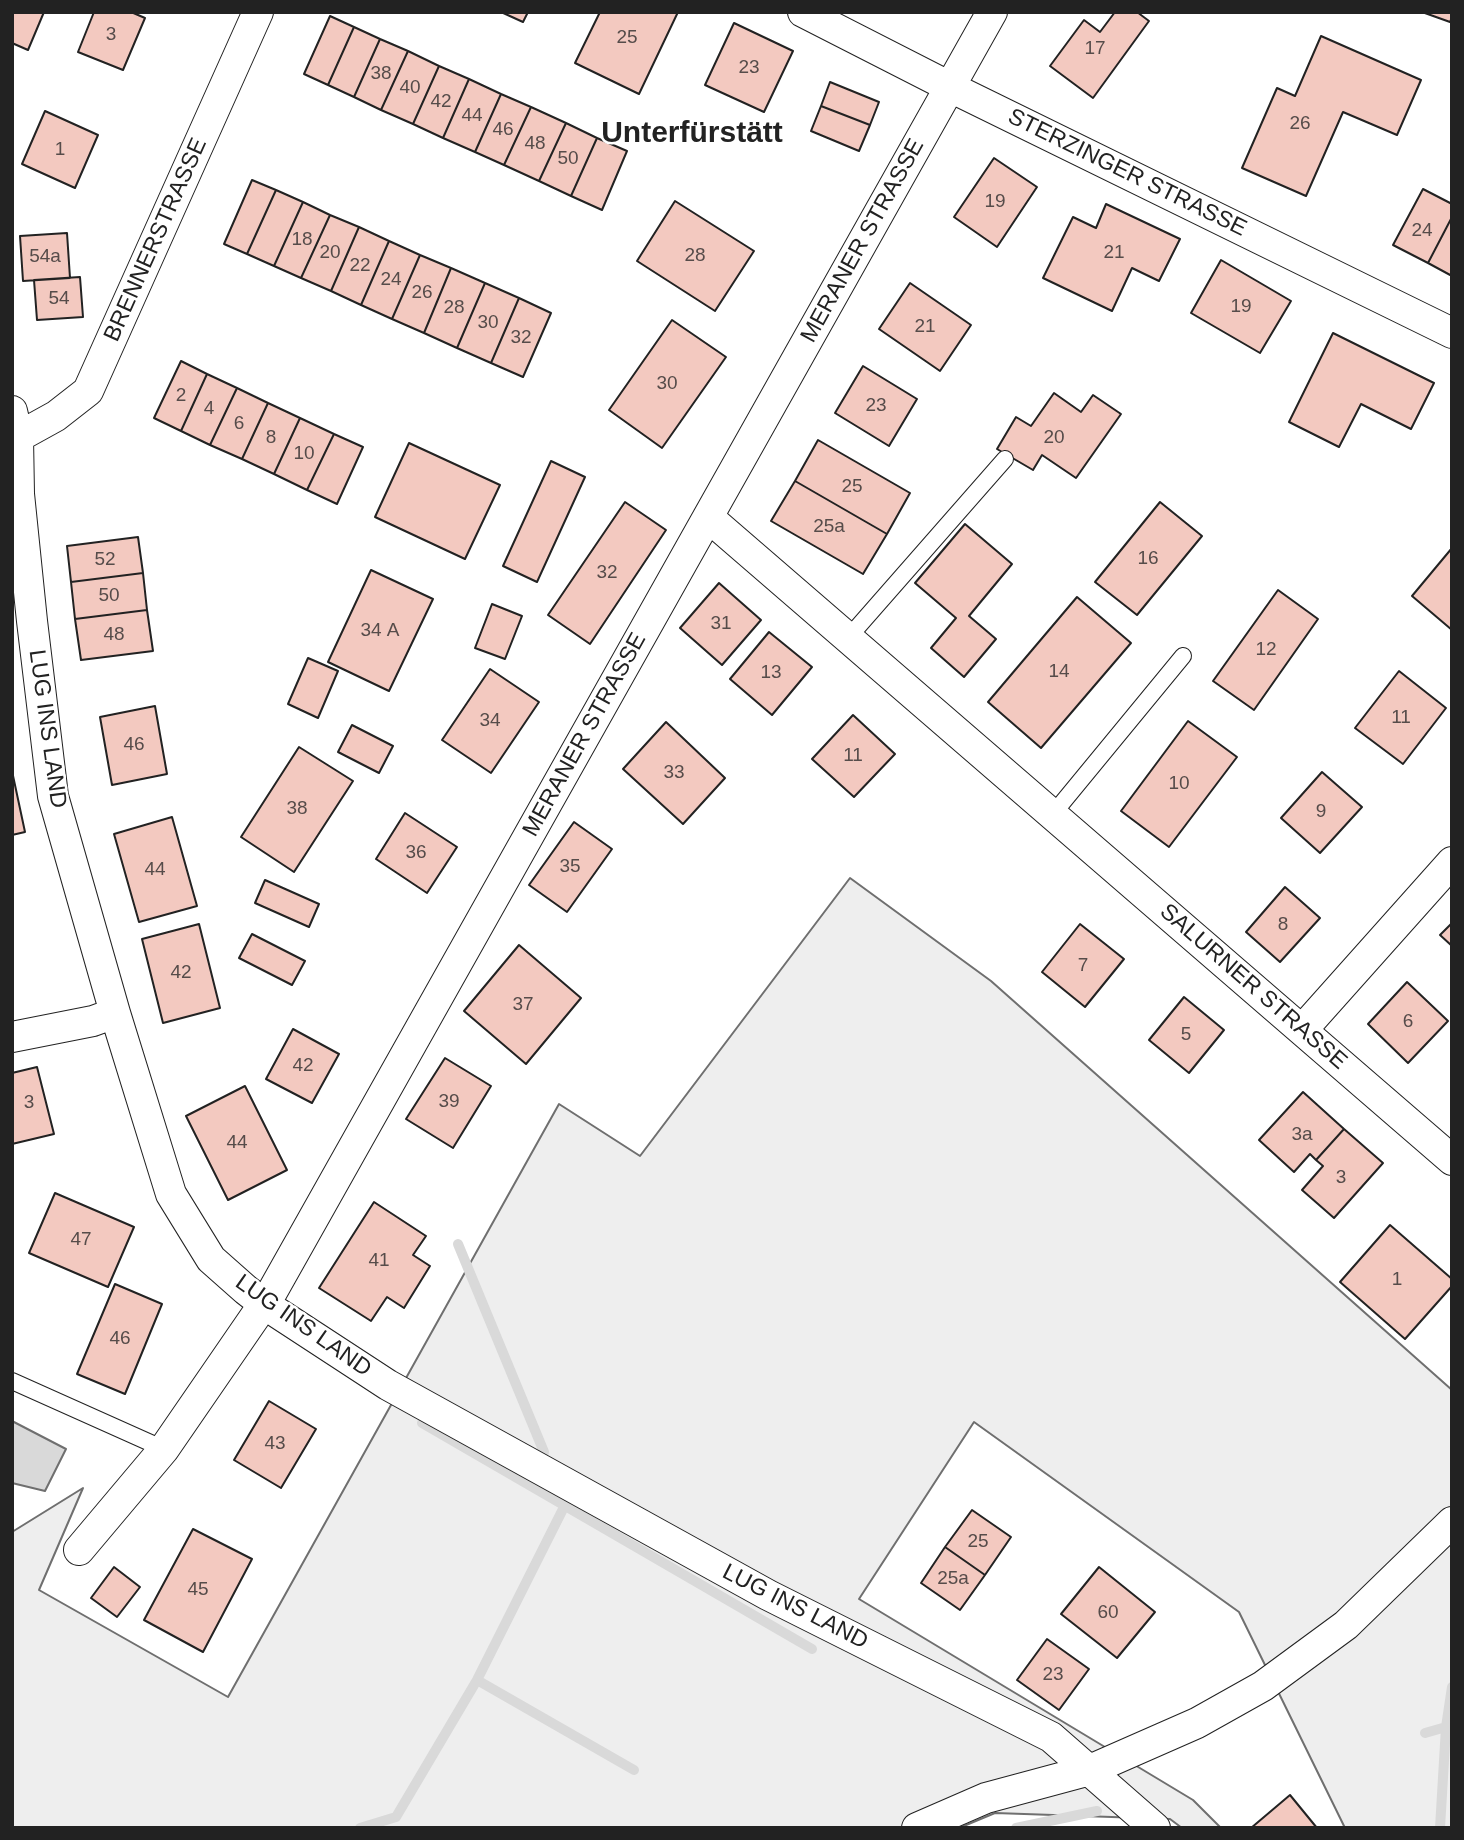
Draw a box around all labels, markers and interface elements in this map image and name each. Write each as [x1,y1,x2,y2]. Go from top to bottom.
house number: 3 [106,24,116,46]
house number: 25 [616,27,638,49]
house number: 17 [1084,38,1106,60]
house number: 23 [738,57,760,79]
house number: 38 [370,63,392,85]
house number: 40 [399,77,421,99]
house number: 42 [430,91,452,113]
street label: STERZINGER STRASSE [1003,103,1251,243]
house number: 44 [461,105,483,127]
house number: 26 [1289,113,1311,135]
district label: Unterfürstätt [601,116,783,152]
house number: 46 [492,119,514,141]
house number: 48 [524,133,546,155]
street label: BRENNERSTRASSE [99,134,213,346]
street label: MERANER STRASSE [795,134,931,348]
house number: 1 [55,139,65,161]
house number: 50 [557,148,579,170]
house number: 19 [984,191,1006,213]
house number: 24 [1411,220,1433,242]
house number: 18 [291,229,313,251]
house number: 20 [319,242,341,264]
house number: 21 [1103,242,1125,264]
house number: 28 [684,245,706,267]
house number: 54a [29,246,61,268]
house number: 22 [349,255,371,277]
house number: 24 [380,269,402,291]
house number: 26 [411,282,433,304]
house number: 54 [48,288,70,310]
house number: 19 [1230,296,1252,318]
house number: 28 [443,297,465,319]
house number: 30 [477,312,499,334]
house number: 21 [914,316,936,338]
house number: 32 [510,327,532,349]
house number: 30 [656,373,678,395]
house number: 2 [176,385,186,407]
house number: 23 [865,395,887,417]
house number: 4 [204,398,214,420]
house number: 6 [234,413,244,435]
house number: 8 [266,427,276,449]
house number: 20 [1043,427,1065,449]
house number: 10 [293,443,315,465]
house number: 25 [841,476,863,498]
house number: 25a [813,516,845,538]
house number: 16 [1137,548,1159,570]
house number: 52 [94,549,116,571]
house number: 32 [596,562,618,584]
house number: 50 [98,585,120,607]
house number: 31 [710,613,732,635]
house number: 34 A [360,620,400,642]
house number: 48 [103,624,125,646]
street label: MERANER STRASSE [517,628,653,842]
house number: 12 [1255,639,1277,661]
street label: LUG INS LAND [22,648,72,810]
house number: 14 [1048,661,1070,683]
house number: 13 [760,662,782,684]
house number: 11 [1391,707,1411,729]
house number: 34 [479,710,501,732]
house number: 46 [123,734,145,756]
house number: 11 [843,745,863,767]
house number: 33 [663,762,685,784]
house number: 10 [1168,773,1190,795]
house number: 38 [286,798,308,820]
house number: 9 [1316,801,1326,823]
house number: 36 [405,842,427,864]
house number: 35 [559,856,581,878]
house number: 44 [144,859,166,881]
street label: SALURNER STRASSE [1154,898,1352,1076]
house number: 8 [1278,914,1288,936]
house number: 7 [1078,955,1088,977]
house number: 42 [170,962,192,984]
house number: 37 [512,994,534,1016]
house number: 6 [1403,1011,1413,1033]
house number: 5 [1181,1024,1191,1046]
house number: 42 [292,1055,314,1077]
house number: 39 [438,1091,460,1113]
house number: 3 [24,1092,34,1114]
house number: 3a [1291,1124,1313,1146]
house number: 44 [226,1132,248,1154]
house number: 3 [1336,1167,1346,1189]
house number: 47 [70,1229,92,1251]
house number: 41 [368,1250,390,1272]
street label: LUG INS LAND [230,1269,376,1383]
house number: 1 [1392,1269,1402,1291]
house number: 46 [109,1328,131,1350]
house number: 43 [264,1433,286,1455]
house number: 25 [967,1531,989,1553]
street label: LUG INS LAND [718,1558,872,1656]
house number: 25a [937,1568,969,1590]
house number: 45 [187,1579,209,1601]
house number: 60 [1097,1602,1119,1624]
house number: 23 [1042,1664,1064,1686]

